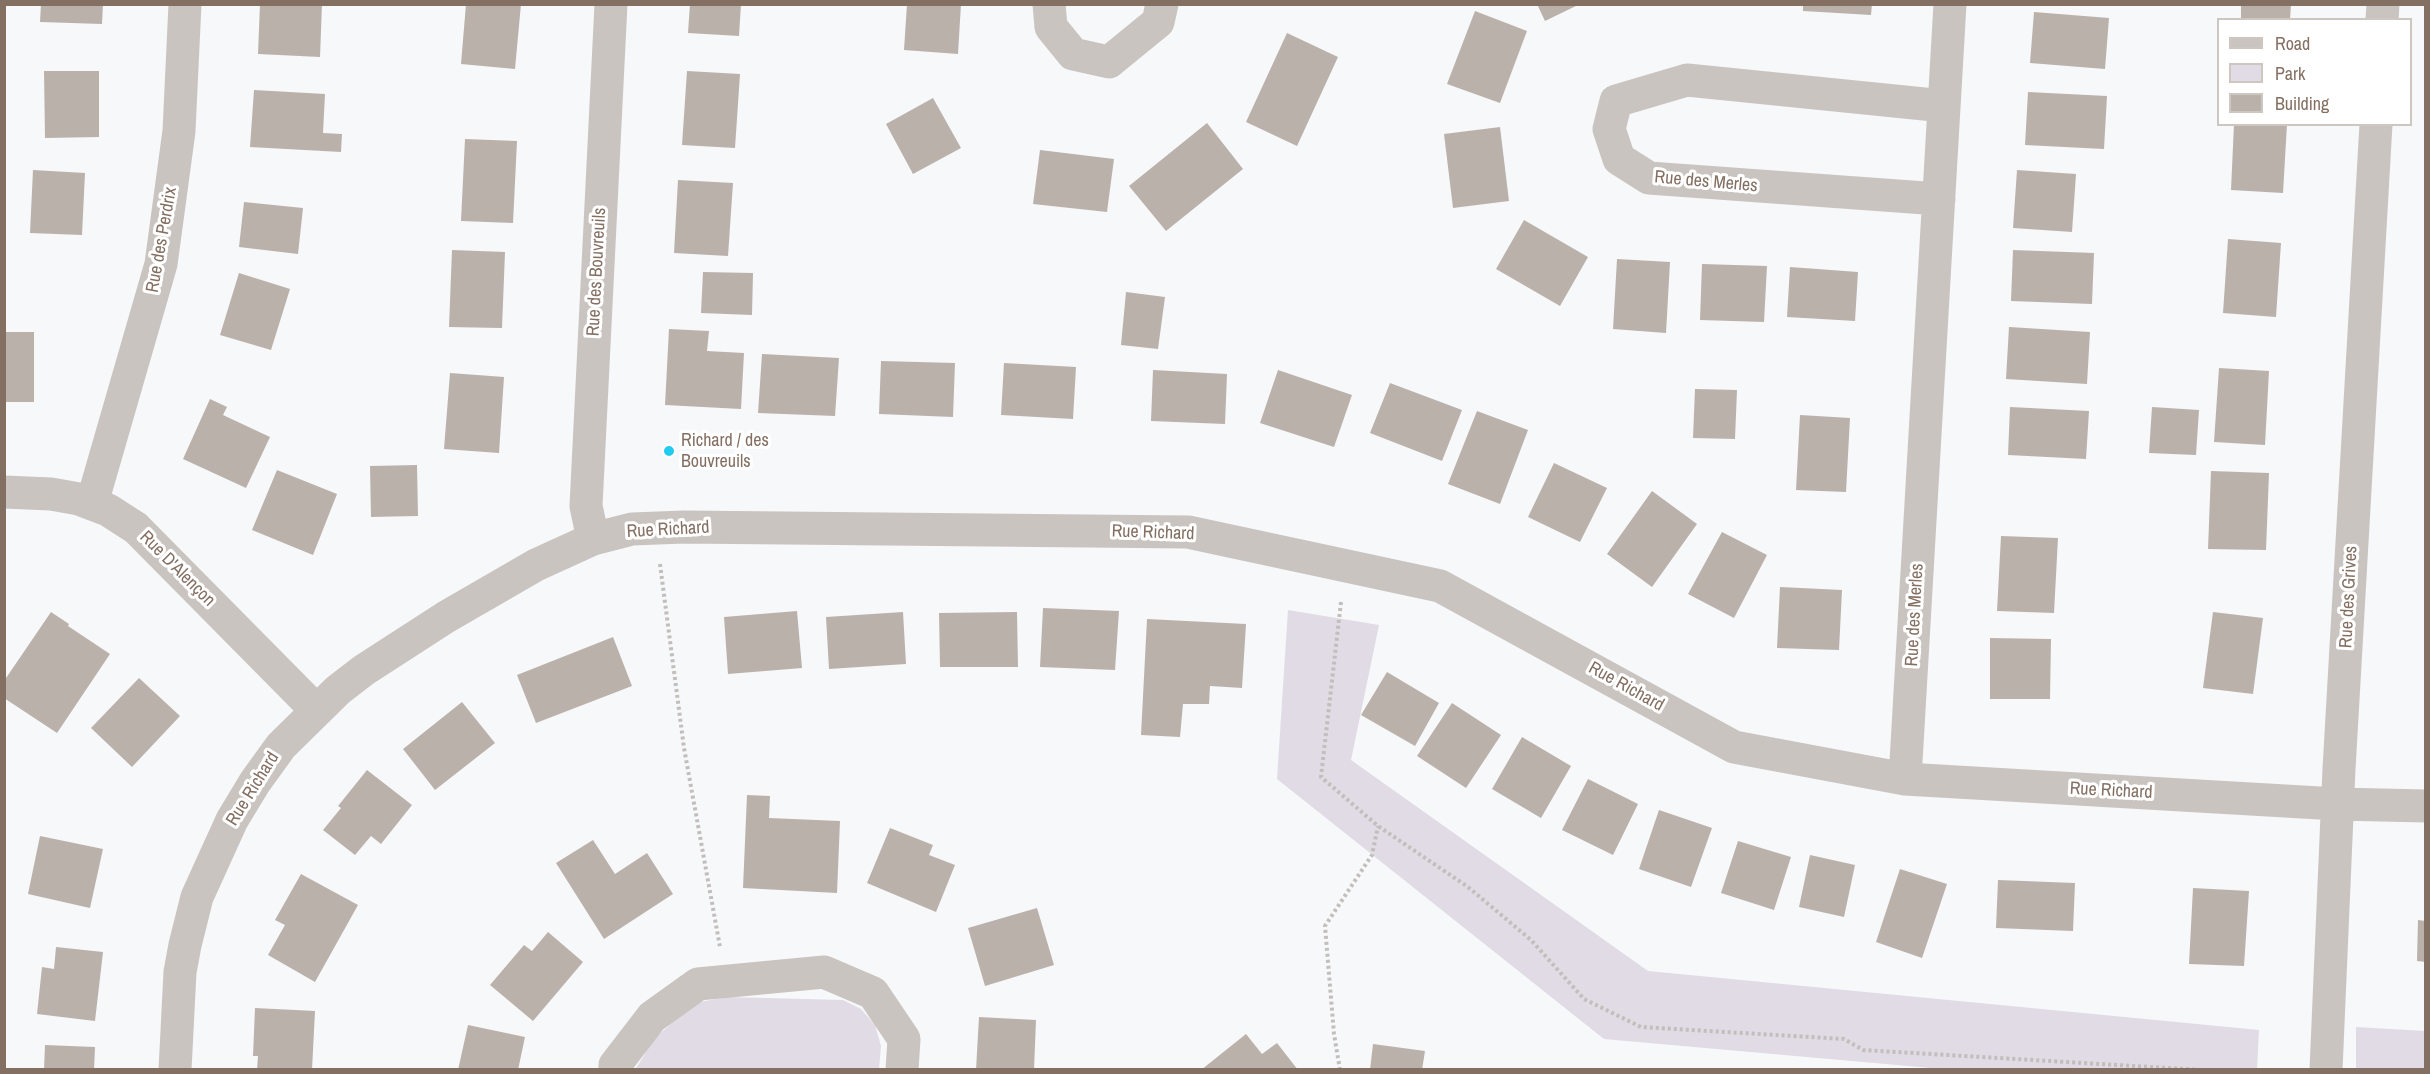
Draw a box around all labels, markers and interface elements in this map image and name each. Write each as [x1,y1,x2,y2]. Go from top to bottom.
legend [2217,18,2412,126]
text: Road [2275,31,2310,56]
text: Park [2275,61,2305,86]
text: Building [2275,91,2329,116]
street label: Rue des Merles [1654,167,1758,197]
street label: Rue des Perdrix [142,186,182,294]
street label: Rue des Bouvreuils [583,207,611,337]
place label: Richard / des Bouvreuils [681,430,769,472]
marker: Richard / des Bouvreuils [662,444,676,458]
street label: Rue Richard [626,517,710,543]
street label: Rue Richard [1111,521,1195,545]
street label: Rue D'Alençon [135,527,219,611]
street label: Rue des Grives [2336,545,2362,649]
street label: Rue des Merles [1902,563,1928,667]
street label: Rue Richard [1585,657,1667,717]
street label: Rue Richard [222,748,284,830]
street label: Rue Richard [2069,778,2153,804]

